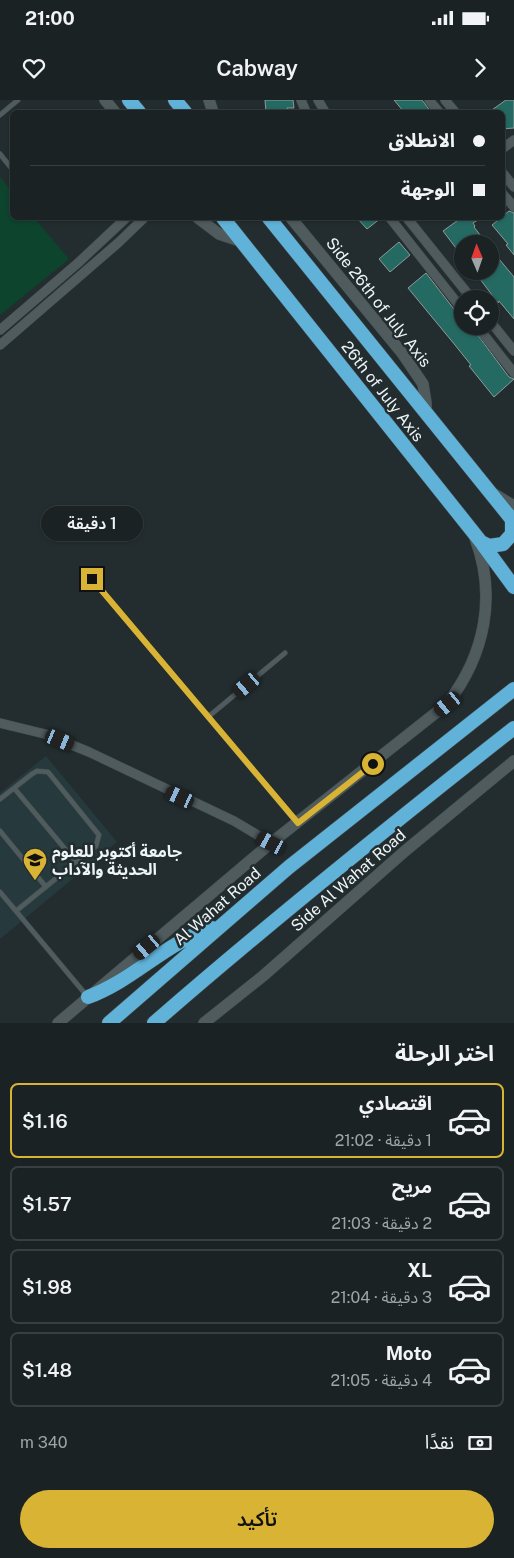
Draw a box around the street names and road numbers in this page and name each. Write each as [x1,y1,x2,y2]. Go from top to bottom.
street label: Side 26th of July Axis [322,234,435,371]
street label: 26th of July Axis [337,337,428,445]
street label: Side Al Wahat Road [287,825,410,935]
street label: Al Wahat Road [170,864,265,949]

